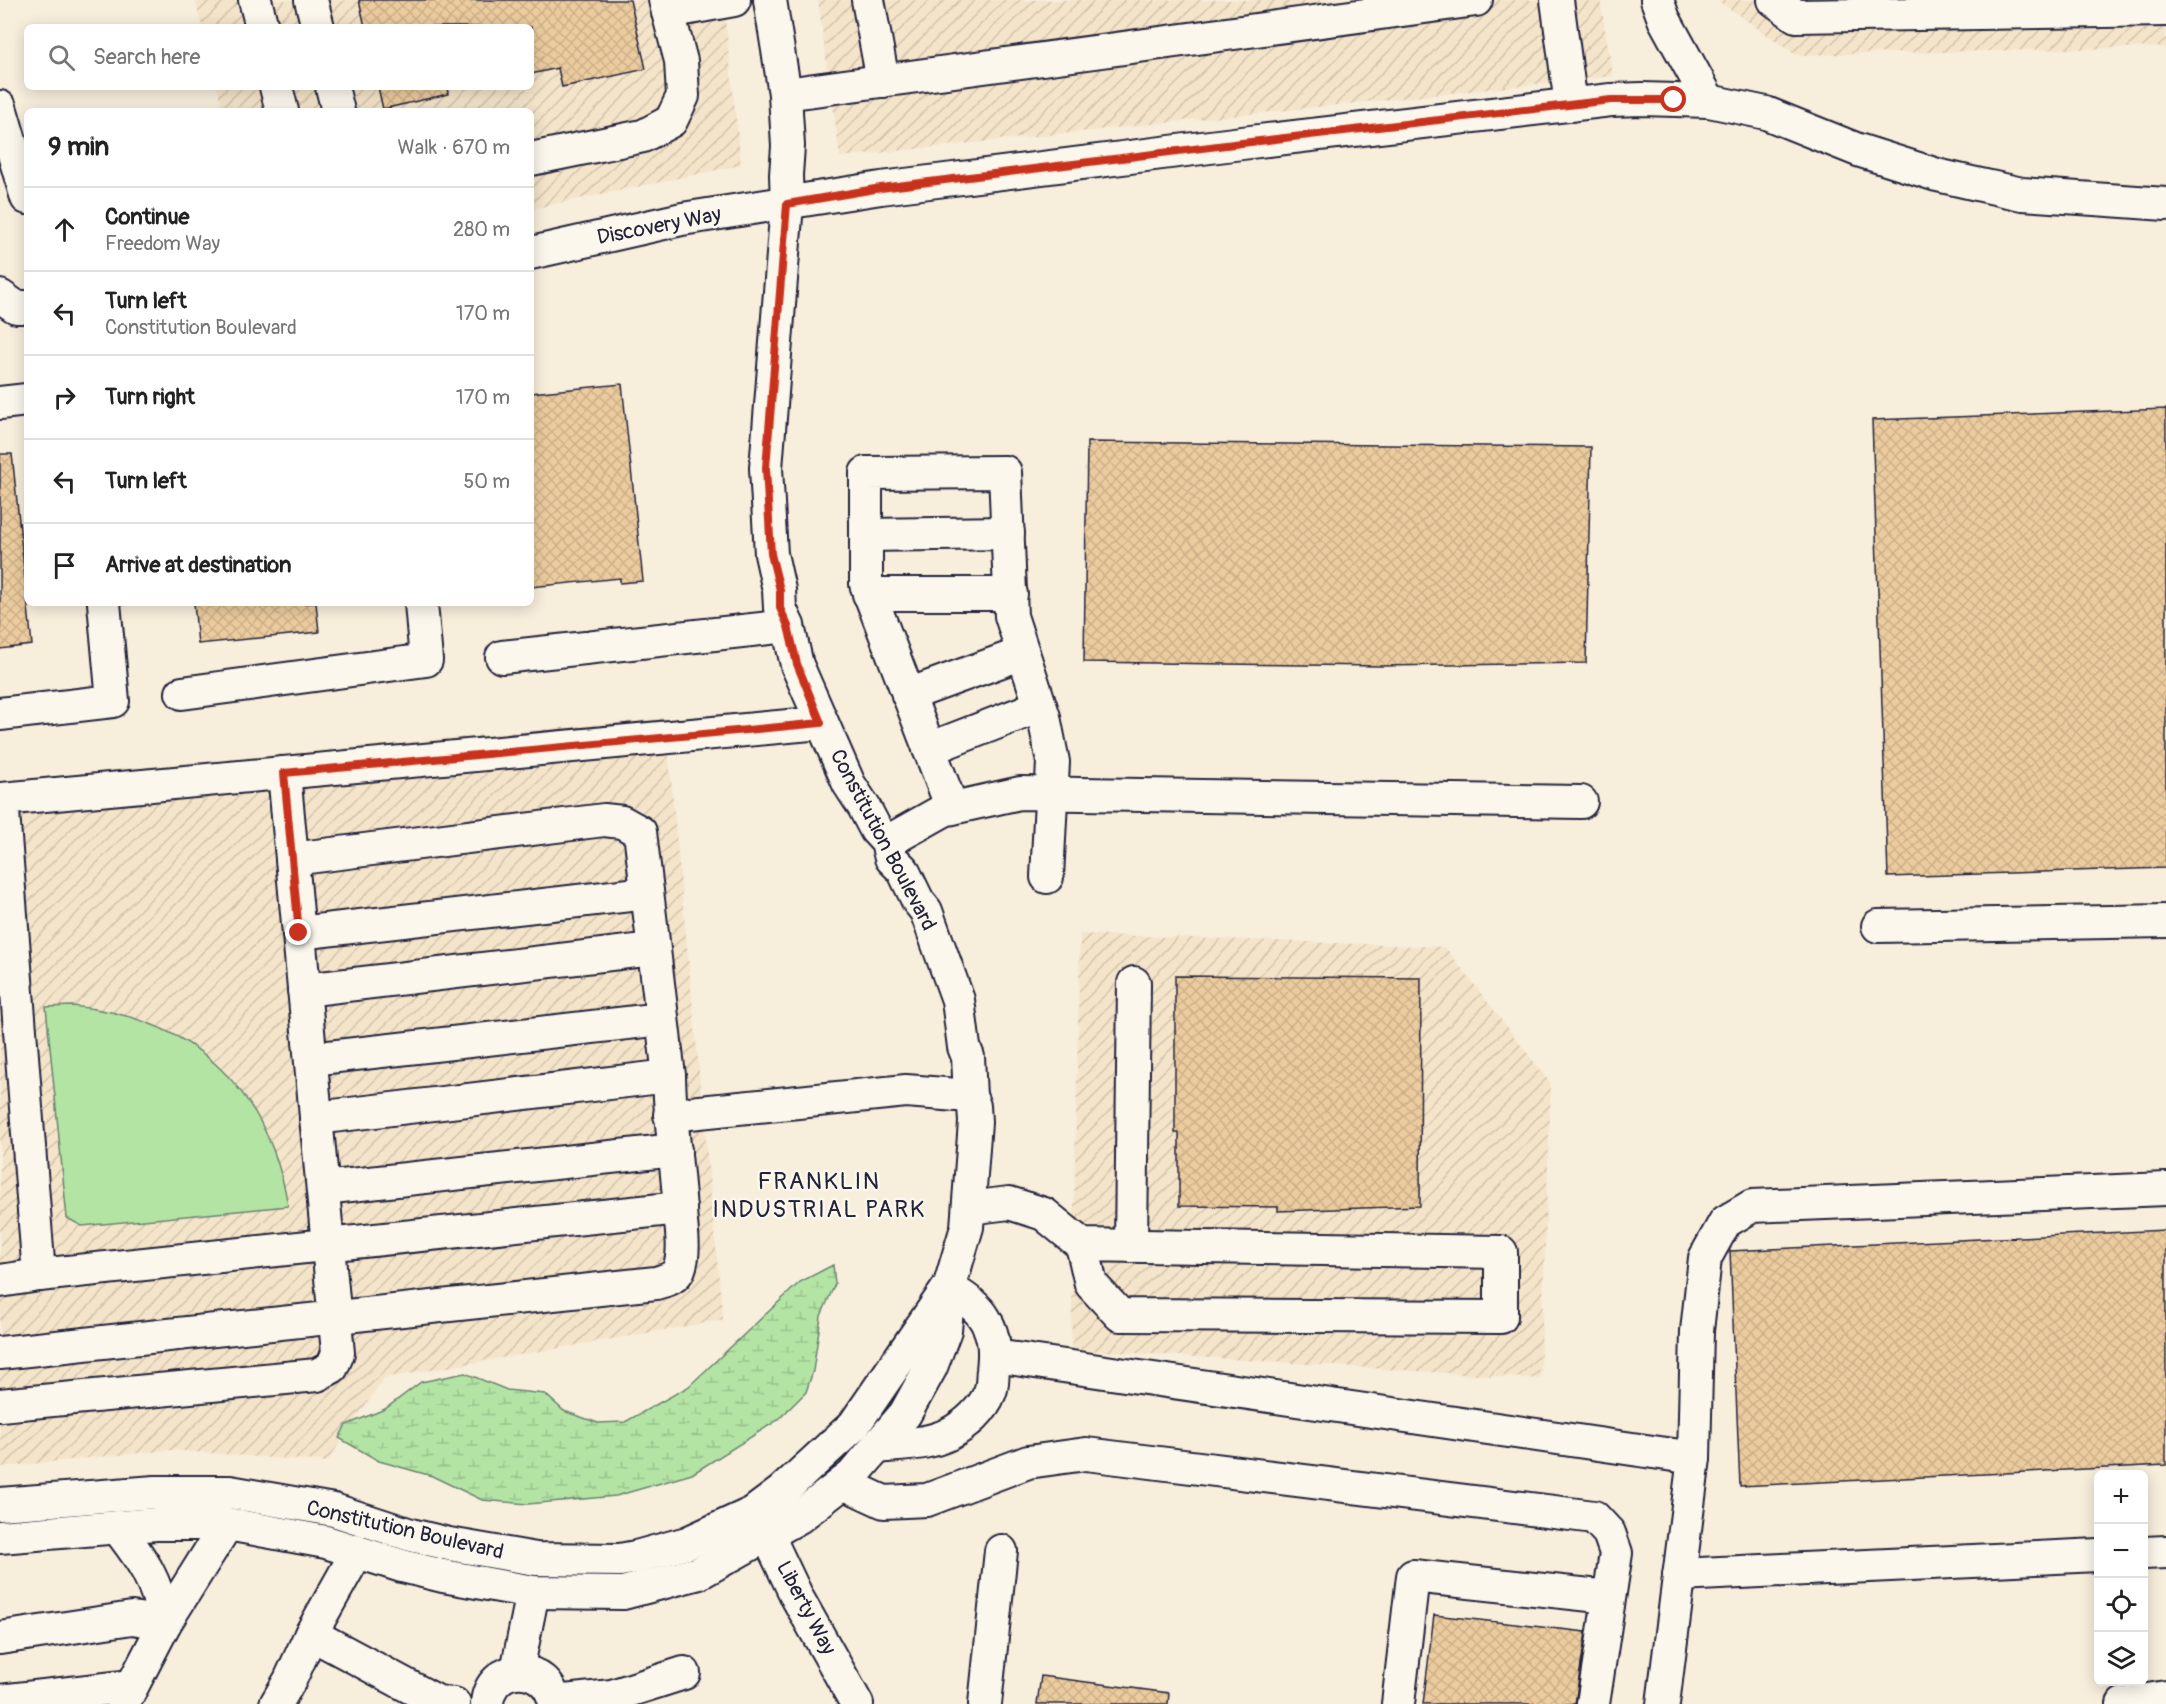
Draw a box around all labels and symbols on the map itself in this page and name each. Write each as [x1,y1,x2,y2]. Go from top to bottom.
route start [1660,86,1686,112]
street label: Discovery Way [595,201,723,251]
street label: Constitution Boulevard [824,745,942,935]
route end [285,919,311,945]
district label: FRANKLIN INDUSTRIAL PARK [712,1167,926,1224]
street label: Constitution Boulevard [304,1494,506,1566]
street label: Liberty Way [770,1556,842,1660]

